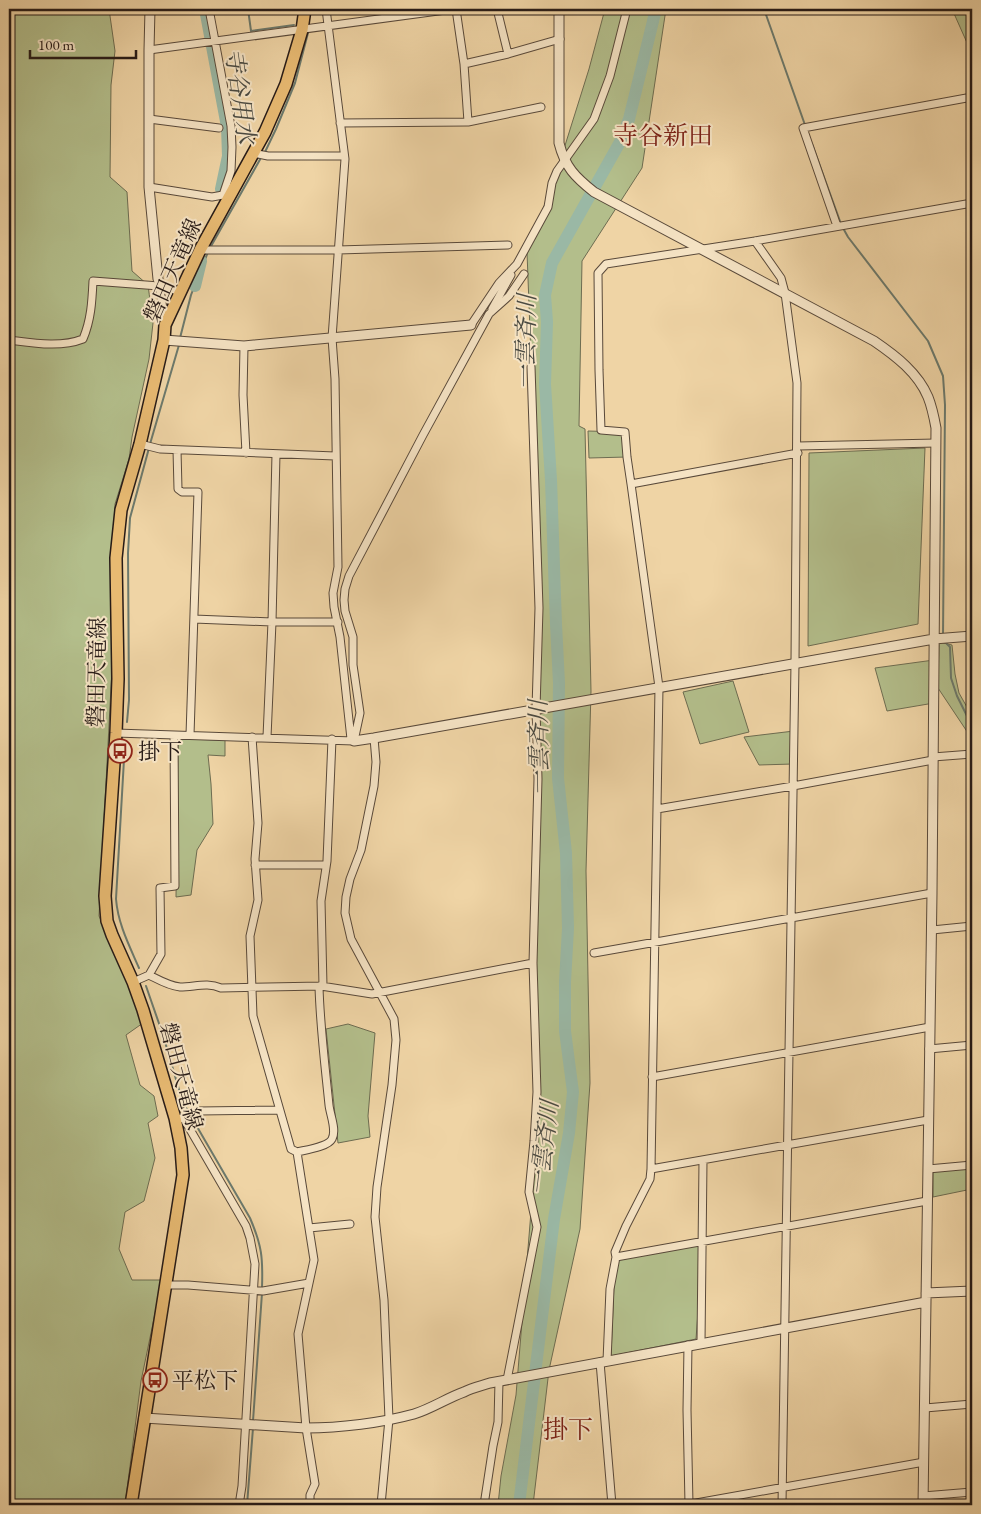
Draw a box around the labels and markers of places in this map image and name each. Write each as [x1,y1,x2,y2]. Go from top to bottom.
place label: 掛下 [138,737,182,766]
bus stop icon: 掛下 [107,738,133,764]
place label: 平松下 [172,1366,238,1395]
bus stop icon: 平松下 [142,1367,168,1393]

